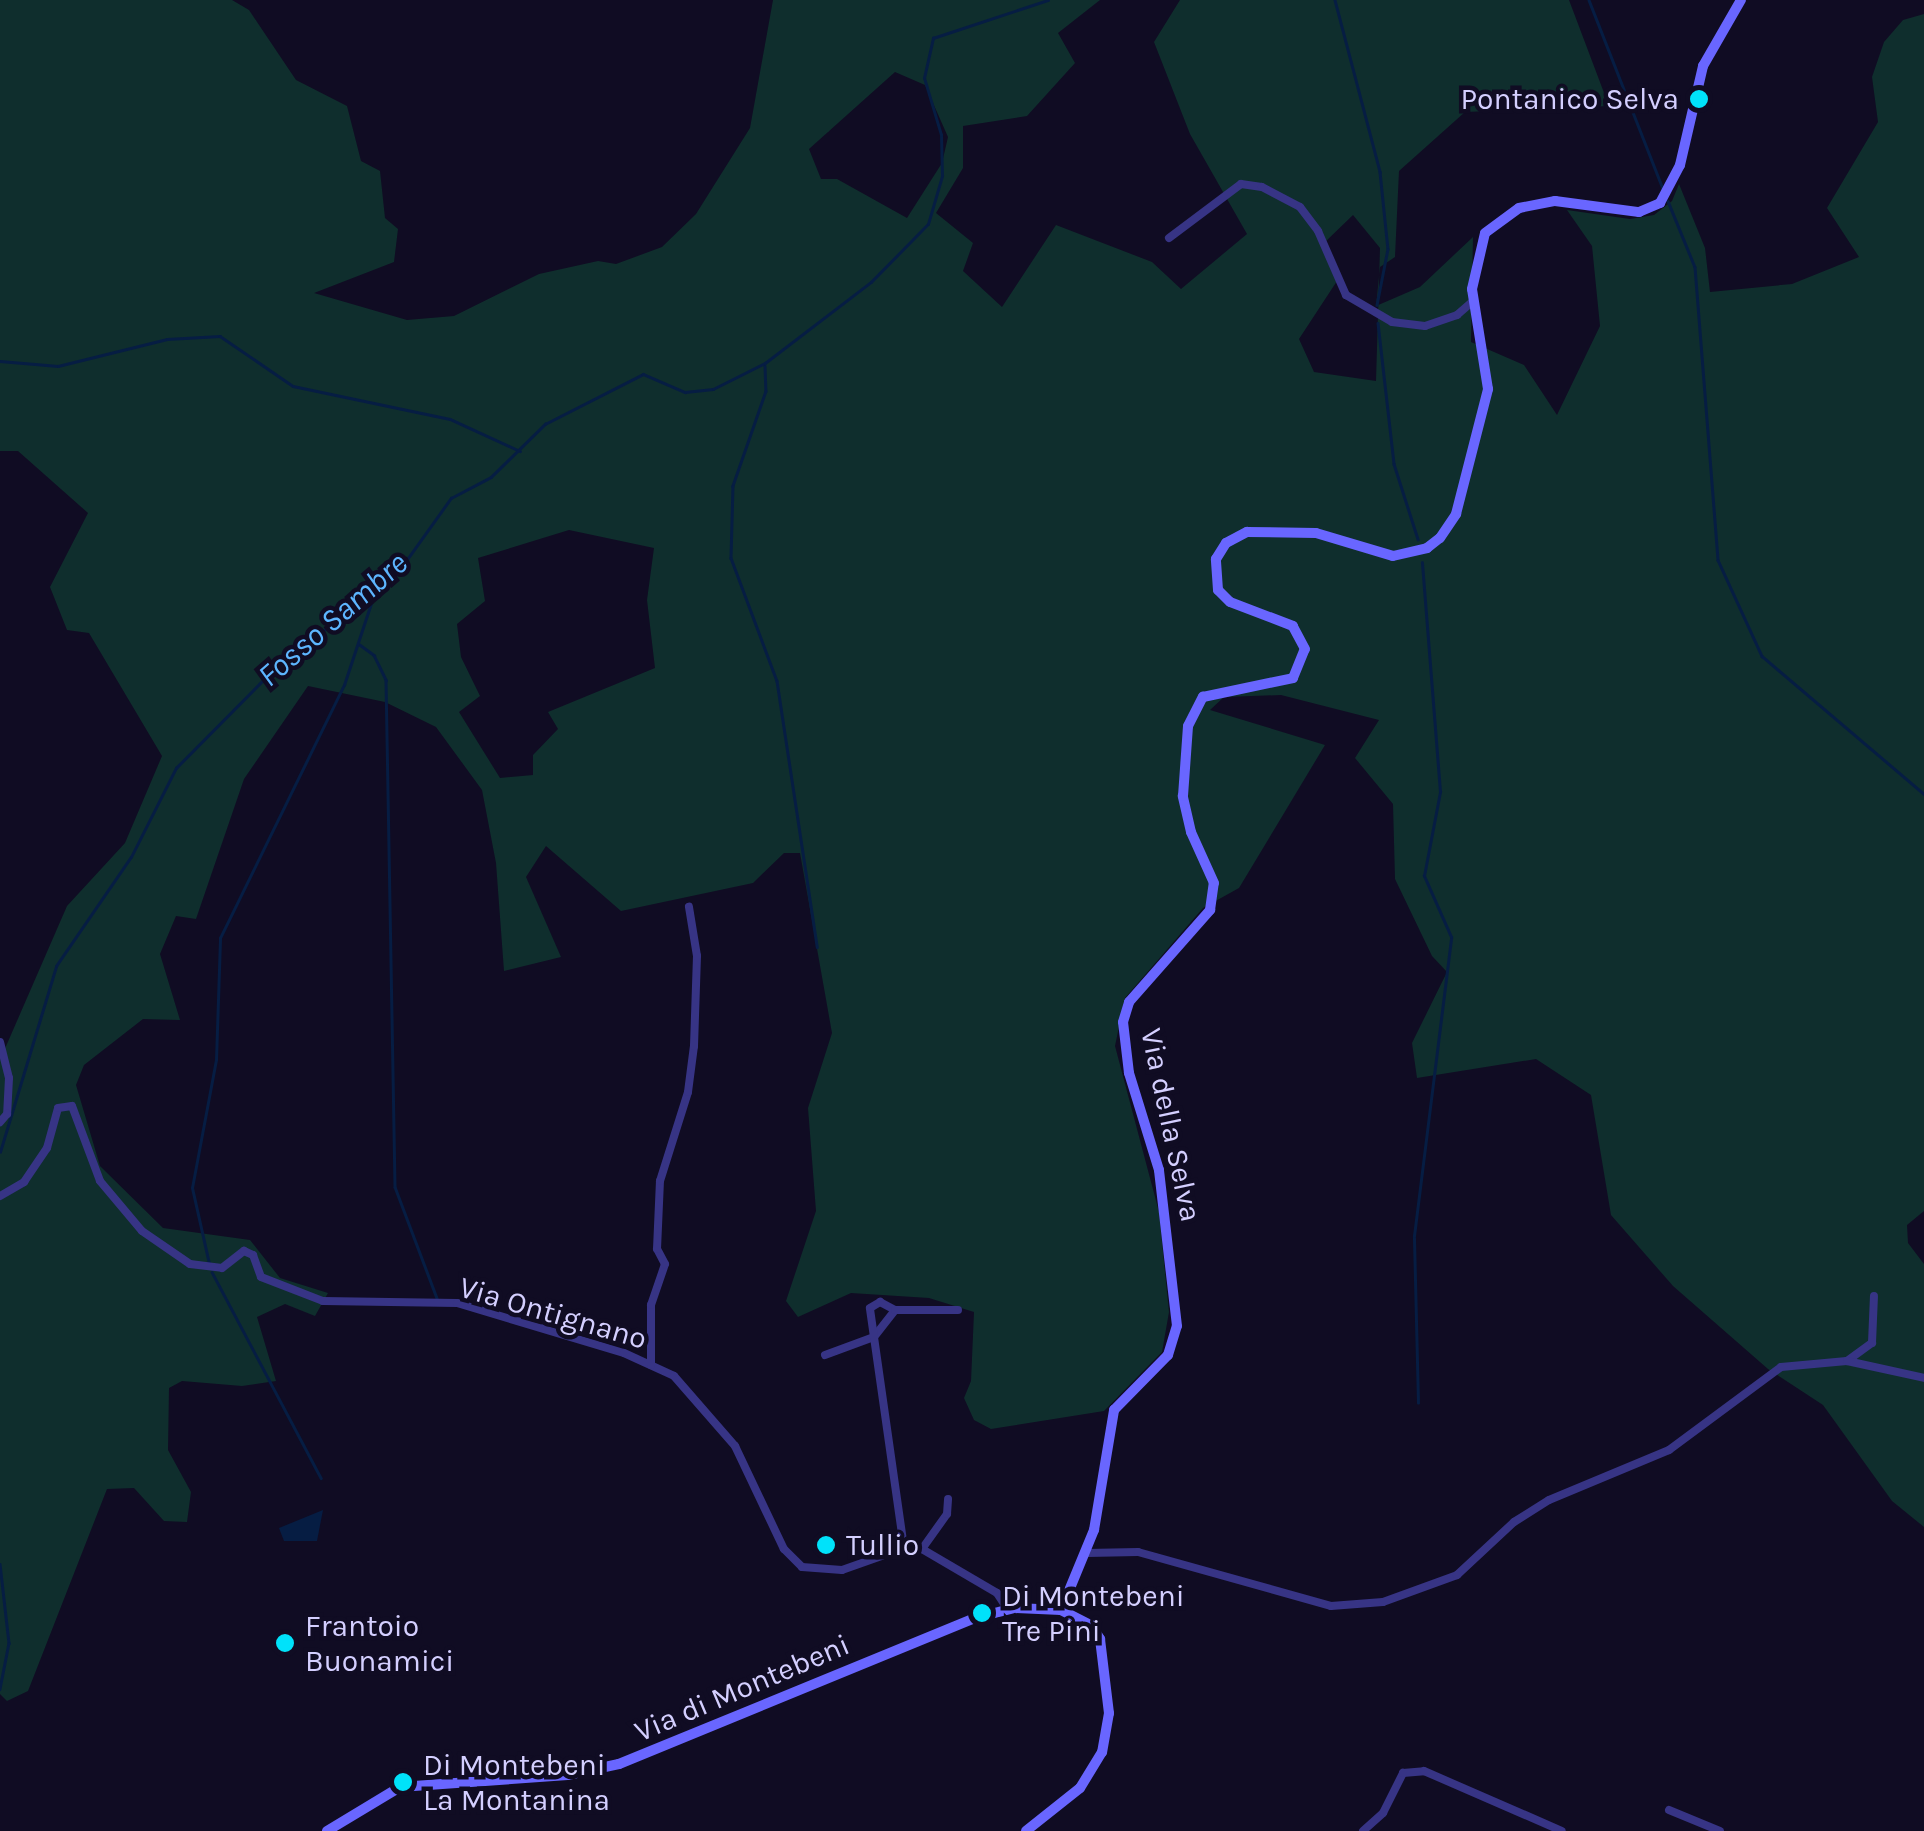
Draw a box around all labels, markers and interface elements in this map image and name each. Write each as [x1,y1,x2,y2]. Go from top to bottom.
place label: Pontanico Selva [1461,81,1679,117]
marker: Pontanico Selva [1688,88,1710,110]
water label: Fosso Sambre [250,545,416,695]
street label: Via della Selva [1133,1025,1209,1225]
street label: Via Ontignano [455,1269,651,1357]
place label: Tullio [846,1527,919,1563]
marker: Tullio [815,1534,837,1556]
place label: Di Montebeni Tre Pini [1002,1578,1185,1648]
marker: Di Montebeni Tre Pini [971,1602,993,1624]
place label: Frantoio Buonamici [305,1608,454,1678]
street label: Via di Montebeni [629,1626,855,1750]
marker: Frantoio Buonamici [274,1632,296,1654]
place label: Di Montebeni La Montanina [423,1747,610,1818]
marker: Di Montebeni La Montanina [392,1771,414,1793]

